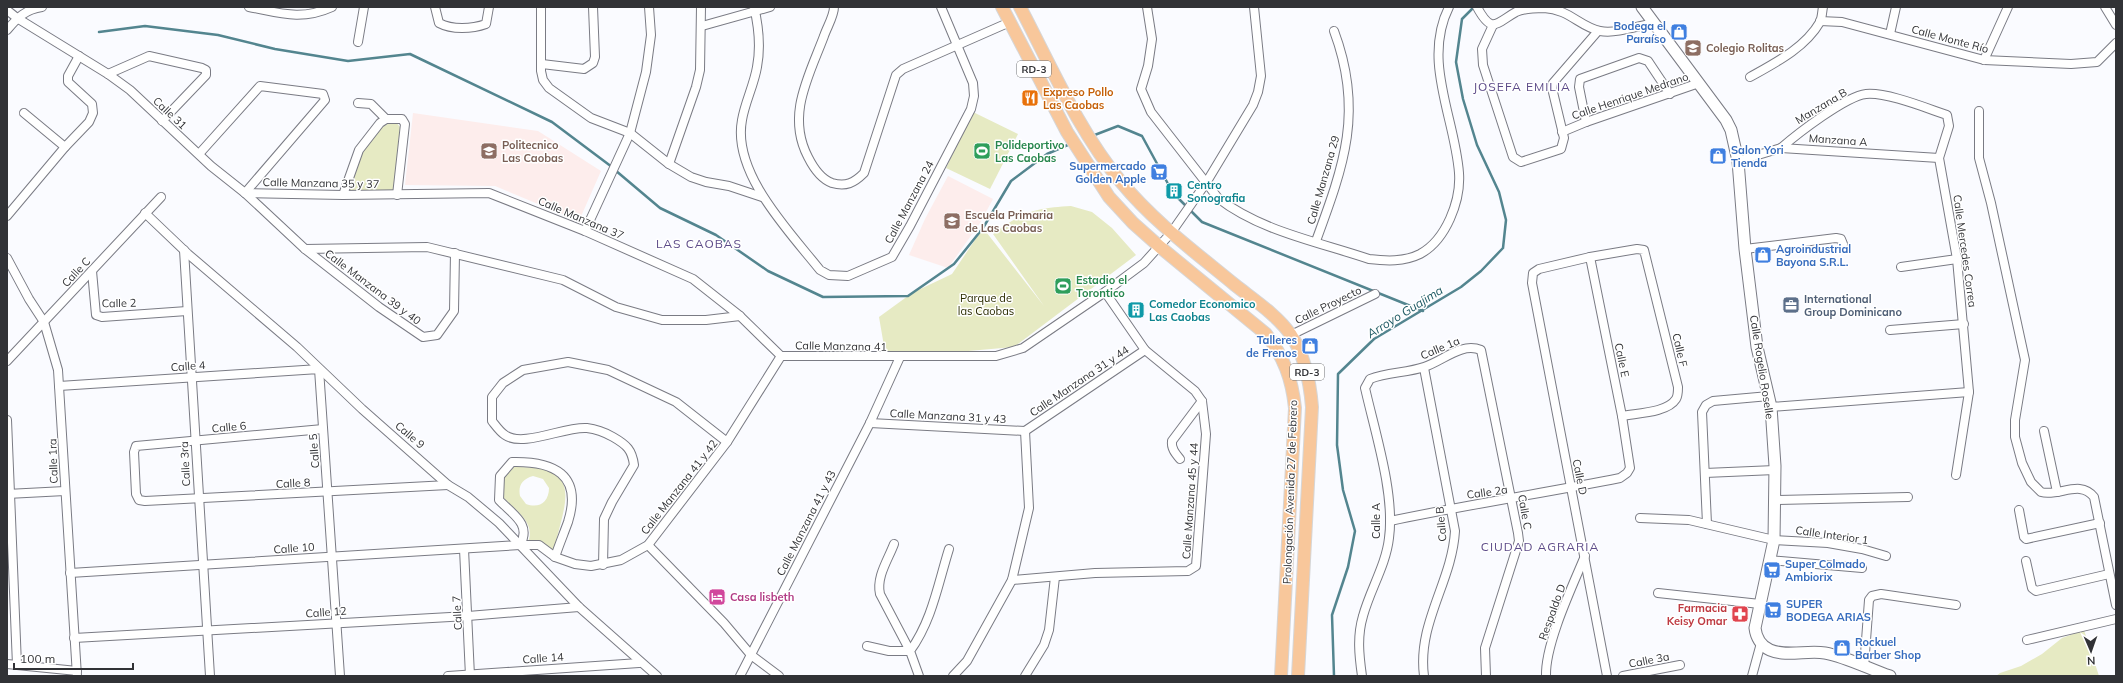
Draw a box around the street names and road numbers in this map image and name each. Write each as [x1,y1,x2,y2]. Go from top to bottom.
street label: Calle Monte Río [1910,22,1990,56]
road number: RD-3 [1017,61,1051,77]
street label: Calle Henrique Medrano [1570,69,1690,123]
street label: Manzana B [1792,85,1850,127]
street label: Calle 31 [150,94,190,132]
street label: Manzana A [1808,131,1868,149]
street label: Calle Manzana 29 [1304,134,1342,226]
street label: Calle Manzana 24 [881,158,937,246]
street label: Calle Manzana 35 y 37 [263,175,379,191]
street label: Calle Manzana 37 [536,194,626,242]
street label: Calle Mercedes Correa [1950,194,1980,308]
street label: Calle Manzana 39 y 40 [322,246,424,328]
street label: Calle C [59,254,93,290]
street label: Calle Proyecto [1292,283,1364,327]
street label: Calle 2 [102,296,137,310]
street label: Calle Rogelio Roselle [1747,314,1777,420]
street label: Calle F [1669,332,1691,368]
street label: Calle 1a [1418,334,1462,362]
street label: Calle Manzana 41 [795,338,887,354]
street label: Calle Manzana 31 y 44 [1027,342,1132,419]
street label: Calle E [1612,342,1632,378]
street label: Calle 4 [170,358,206,374]
road number: RD-3 [1290,364,1324,380]
street label: Prolongación Avenida 27 de Febrero [1280,400,1300,584]
street label: Calle Manzana 31 y 43 [889,406,1007,426]
street label: Calle 6 [211,418,247,435]
street label: Calle 9 [392,418,428,452]
street label: Calle 5 [306,433,322,469]
street label: Calle Manzana 41 y 42 [638,436,721,537]
street label: Calle 1ra [45,438,61,484]
street label: Calle 3ra [177,441,193,487]
street label: Calle Manzana 45 y 44 [1179,442,1201,560]
street label: Calle D [1570,458,1590,496]
street label: Calle Manzana 41 y 43 [773,468,839,578]
street label: Calle 8 [275,475,311,491]
street label: Calle 2a [1466,482,1508,502]
street label: Calle C [1515,493,1535,531]
street label: Calle A [1369,503,1383,539]
street label: Calle B [1432,506,1450,542]
street label: Calle Interior 1 [1795,523,1869,547]
street label: Calle 10 [273,540,315,556]
street label: Respaldo D [1535,582,1569,642]
street label: Calle 7 [449,595,465,631]
street label: Calle 12 [305,604,347,620]
street label: Calle 3a [1627,649,1671,671]
street label: Calle 14 [522,650,564,666]

